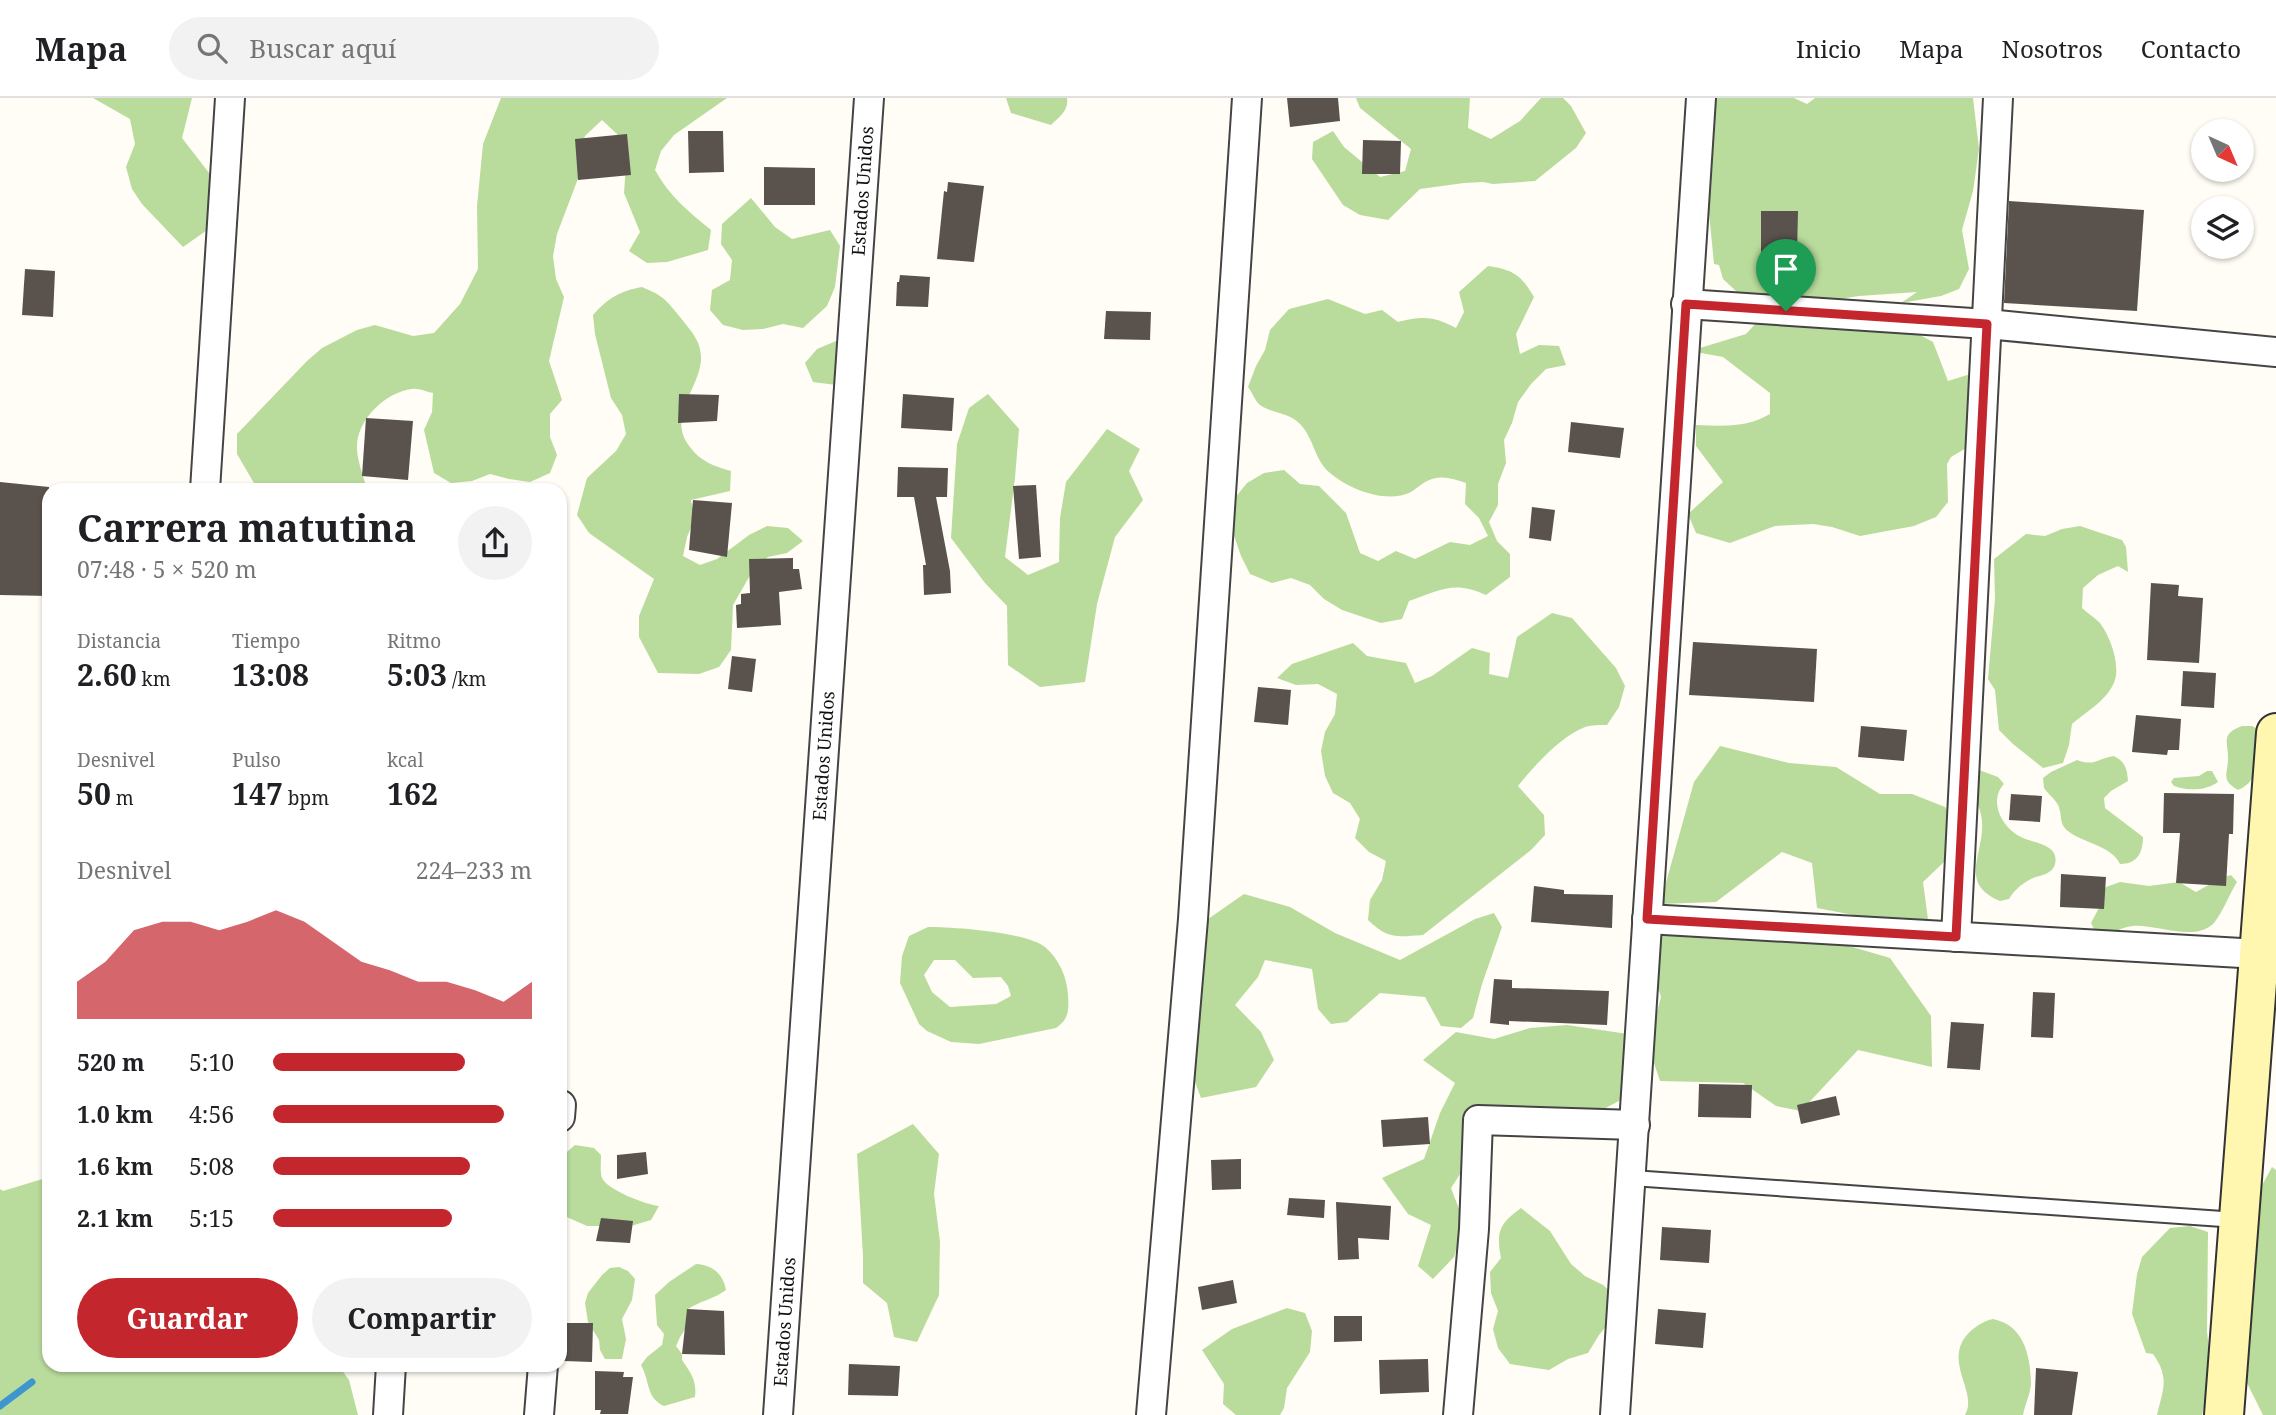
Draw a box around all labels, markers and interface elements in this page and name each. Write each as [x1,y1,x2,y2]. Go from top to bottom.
search box [169,17,659,80]
text: Mapa [35,26,127,71]
icon: search [193,29,231,67]
text: Buscar aquí [249,30,396,66]
text: Inicio [1796,32,1861,65]
text: Mapa [1899,32,1964,65]
text: Nosotros [2002,32,2103,65]
text: Contacto [2141,32,2241,65]
north arrow [2191,119,2254,182]
map controls [2191,119,2254,259]
street label: Estados Unidos [846,125,879,257]
button: layers [2191,196,2254,259]
pin [1756,239,1816,311]
icon: arrive [1767,250,1805,288]
text: Carrera matutina [77,501,416,553]
button: share [458,506,532,580]
text: 07:48 · 5 × 520 m [77,553,257,585]
text: Distancia [77,628,161,654]
text: Tiempo [232,628,300,654]
text: Ritmo [387,628,441,654]
text: 2.60 [77,654,137,695]
text: 13:08 [232,654,309,695]
text: 5:03 [387,654,447,695]
text: km [137,666,171,692]
text: /km [447,666,486,692]
street label: Estados Unidos [807,690,840,822]
text: Desnivel [77,747,155,773]
text: Pulso [232,747,281,773]
text: kcal [387,747,424,773]
text: 50 [77,773,111,814]
text: 147 [232,773,283,814]
text: 162 [387,773,438,814]
text: m [111,785,134,811]
text: bpm [283,785,329,811]
text: Desnivel [77,854,171,886]
text: 224–233 m [416,854,532,886]
text: 520 m [77,1046,145,1078]
text: 5:10 [189,1046,234,1078]
text: 1.0 km [77,1098,153,1130]
text: 4:56 [189,1098,234,1130]
text: 1.6 km [77,1150,153,1182]
text: 5:08 [189,1150,234,1182]
text: 2.1 km [77,1202,153,1234]
text: 5:15 [189,1202,234,1234]
street label: Estados Unidos [768,1256,801,1388]
button: Guardar [77,1278,298,1358]
button: Compartir [312,1278,532,1358]

